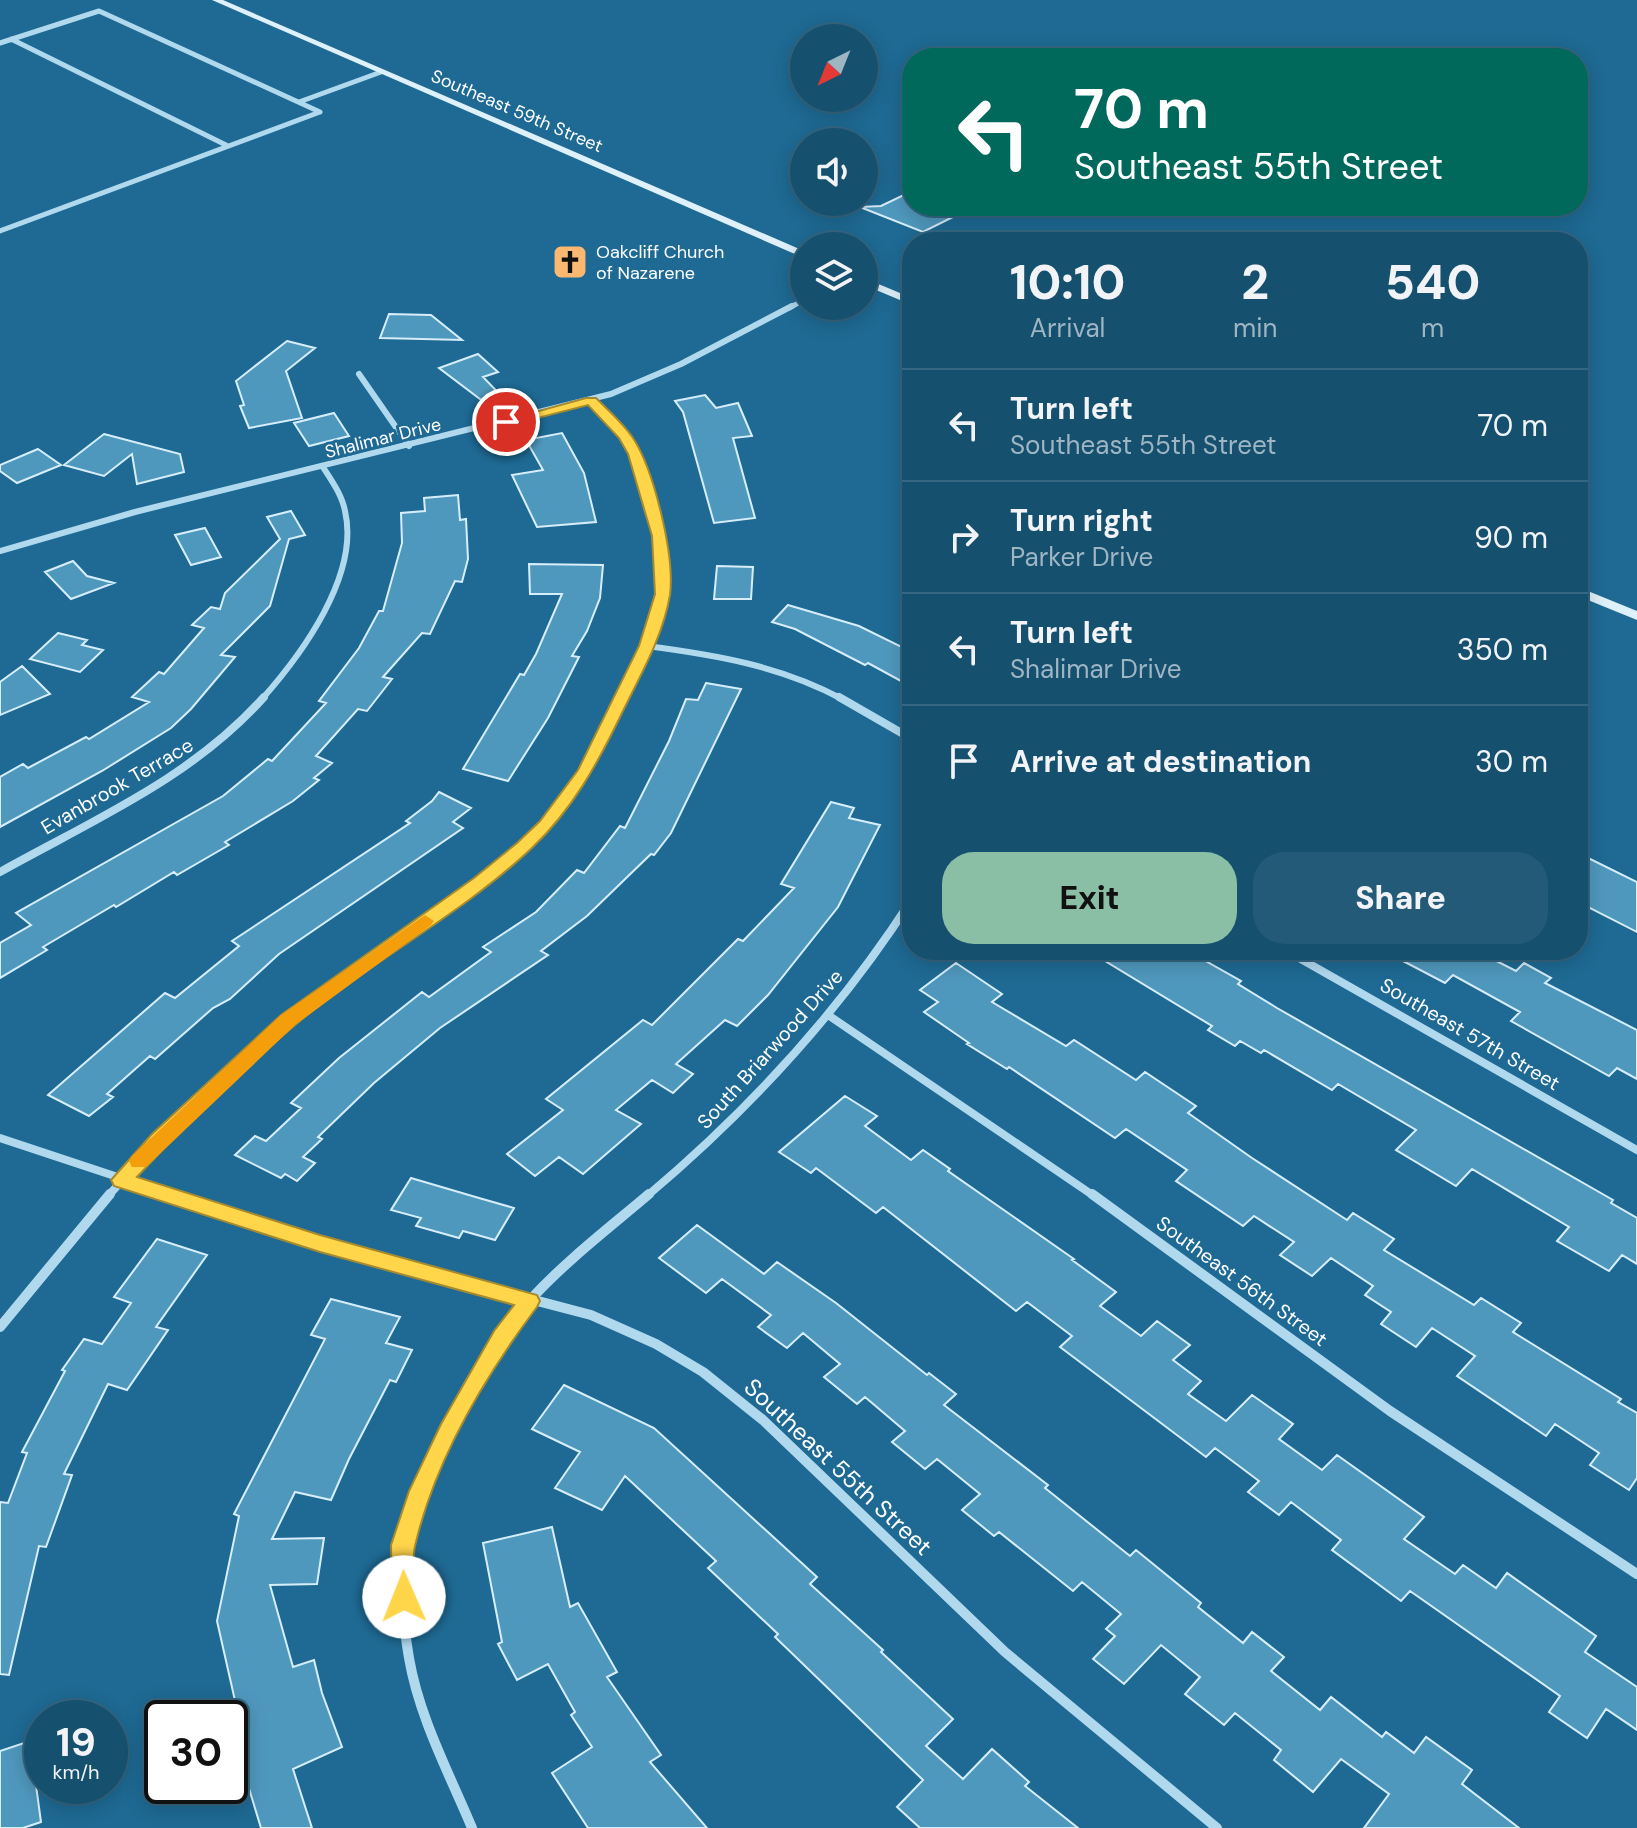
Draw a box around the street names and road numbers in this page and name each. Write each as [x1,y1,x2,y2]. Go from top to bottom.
street label: Southeast 59th Street [427,64,607,158]
street label: Shalimar Drive [322,412,444,464]
street label: Evanbrook Terrace [36,732,198,840]
street label: South Briarwood Drive [691,964,849,1134]
street label: Southeast 57th Street [1376,972,1565,1096]
street label: Southeast 56th Street [1151,1210,1333,1352]
street label: Southeast 55th Street [738,1371,939,1562]

